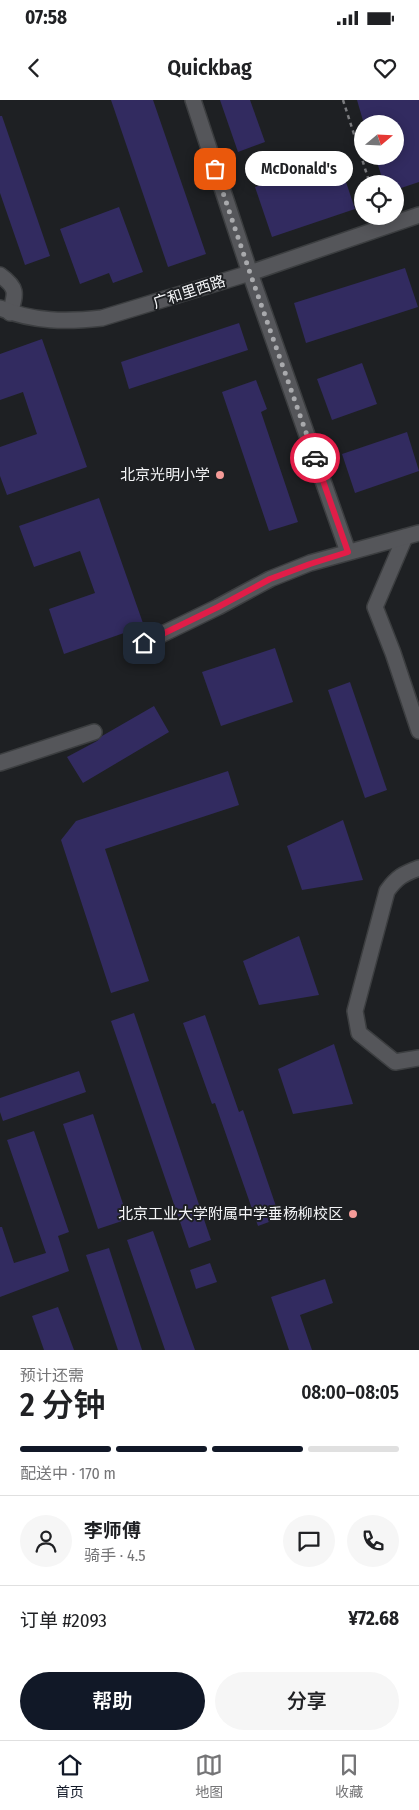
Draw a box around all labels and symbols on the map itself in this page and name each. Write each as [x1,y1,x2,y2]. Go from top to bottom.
north arrow [354,115,404,165]
pin [194,148,236,190]
callout: McDonald's [245,152,352,186]
street label: 广和里西路 [151,272,227,312]
courier [290,433,340,483]
place label: 北京光明小学 [120,466,210,484]
marker: 北京光明小学 [214,469,226,481]
pin [123,622,165,664]
place label: 北京工业大学附属中学垂杨柳校区 [118,1205,343,1223]
marker: 北京工业大学附属中学垂杨柳校区 [347,1208,359,1220]

